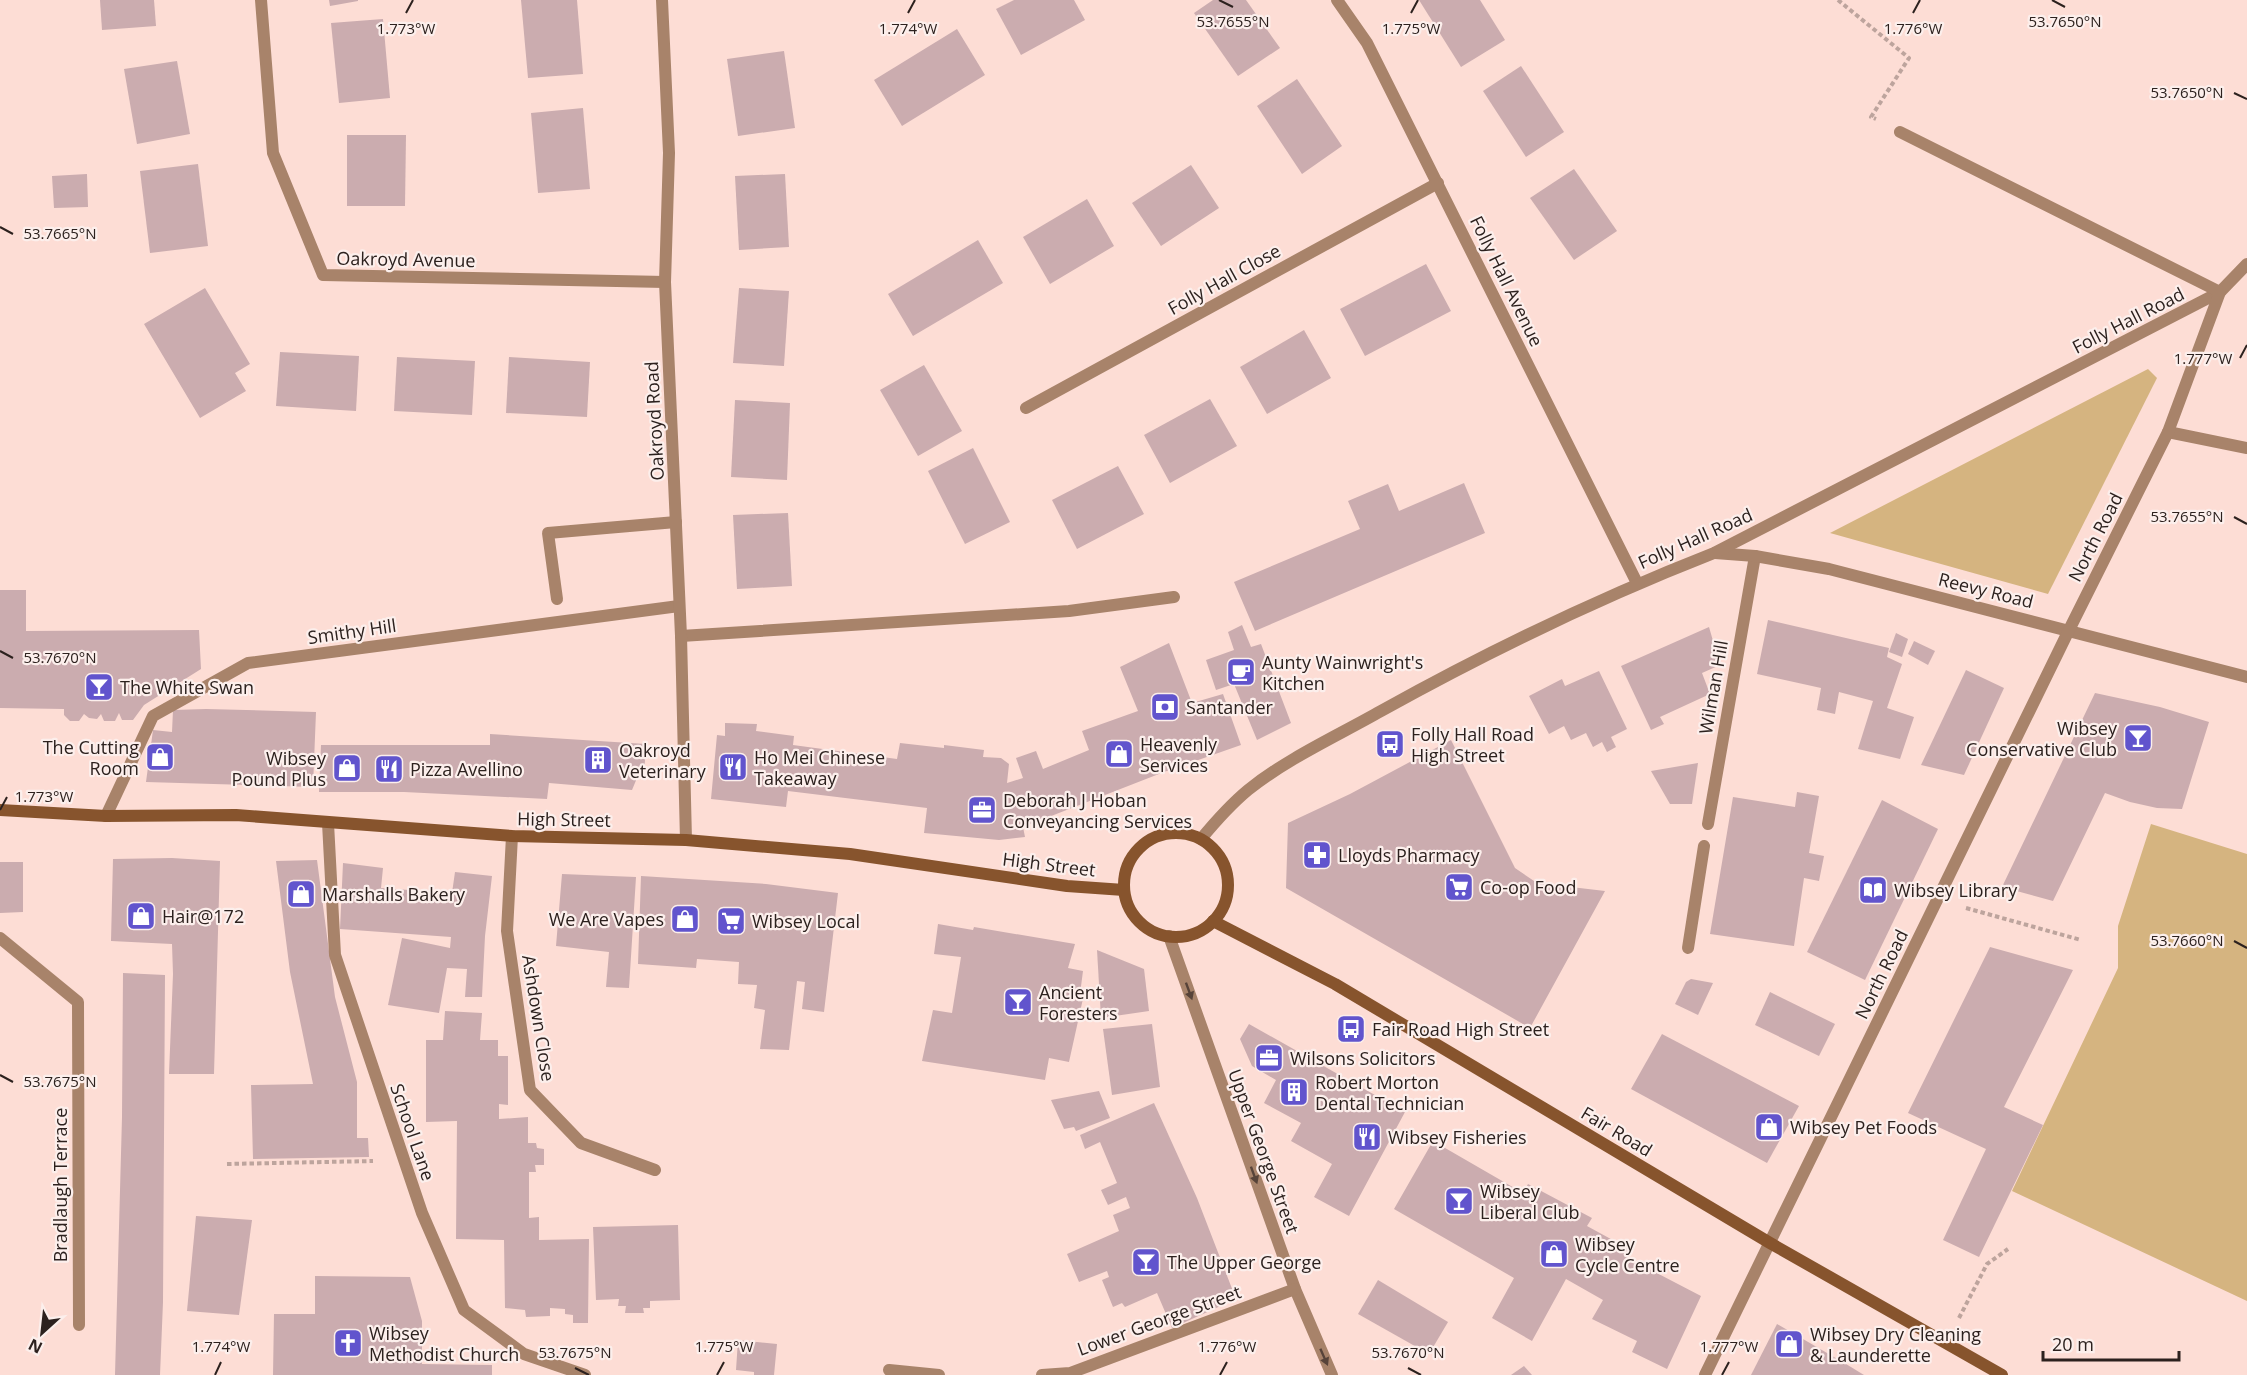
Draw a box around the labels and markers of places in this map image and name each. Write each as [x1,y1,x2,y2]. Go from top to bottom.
place label: Aunty Wainwright's Kitchen [1262,650,1423,695]
cafe icon: Aunty Wainwright's Kitchen [1225,656,1257,688]
bar icon: The White Swan [83,671,115,703]
place label: The White Swan [120,675,254,699]
bank icon: Santander [1149,691,1181,723]
place label: Santander [1186,695,1273,719]
place label: Wibsey Conservative Club [1966,716,2118,761]
place label: Folly Hall Road High Street [1411,722,1534,767]
bar icon: Wibsey Conservative Club [2122,722,2154,754]
bus stop icon: Folly Hall Road High Street [1374,728,1406,760]
place label: Heavenly Services [1140,732,1218,777]
place label: The Cutting Room [43,735,139,780]
place label: Oakroyd Veterinary [619,738,707,783]
shop icon: Heavenly Services [1103,738,1135,770]
shop icon: The Cutting Room [144,741,176,773]
building icon: Oakroyd Veterinary [582,744,614,776]
place label: Ho Mei Chinese Takeaway [754,745,885,790]
place label: Wibsey Pound Plus [232,746,327,791]
restaurant icon: Ho Mei Chinese Takeaway [717,751,749,783]
shop icon: Wibsey Pound Plus [331,752,363,784]
restaurant icon: Pizza Avellino [373,753,405,785]
place label: Pizza Avellino [410,757,523,781]
place label: Deborah J Hoban Conveyancing Services [1003,788,1192,833]
office icon: Deborah J Hoban Conveyancing Services [966,794,998,826]
pharmacy icon: Lloyds Pharmacy [1301,839,1333,871]
place label: Lloyds Pharmacy [1338,843,1481,867]
supermarket icon: Co-op Food [1443,871,1475,903]
library icon: Wibsey Library [1857,874,1889,906]
place label: Co-op Food [1480,875,1576,899]
shop icon: Marshalls Bakery [285,878,317,910]
place label: Wibsey Library [1894,878,2018,902]
place label: Marshalls Bakery [322,882,466,906]
shop icon: Hair@172 [125,900,157,932]
shop icon: We Are Vapes [669,903,701,935]
place label: Hair@172 [162,904,244,928]
supermarket icon: Wibsey Local [715,905,747,937]
place label: We Are Vapes [549,907,664,931]
place label: Wibsey Local [752,909,860,933]
place label: Ancient Foresters [1039,980,1118,1025]
bar icon: Ancient Foresters [1002,986,1034,1018]
bus stop icon: Fair Road High Street [1335,1013,1367,1045]
place label: Fair Road High Street [1372,1017,1549,1041]
office icon: Wilsons Solicitors [1253,1042,1285,1074]
place label: Wilsons Solicitors [1290,1046,1436,1070]
place label: Robert Morton Dental Technician [1315,1070,1464,1115]
building icon: Robert Morton Dental Technician [1278,1076,1310,1108]
shop icon: Wibsey Pet Foods [1753,1111,1785,1143]
place label: Wibsey Pet Foods [1790,1115,1937,1139]
restaurant icon: Wibsey Fisheries [1351,1121,1383,1153]
place label: Wibsey Fisheries [1388,1125,1527,1149]
place label: Wibsey Liberal Club [1480,1179,1580,1224]
bar icon: Wibsey Liberal Club [1443,1185,1475,1217]
place label: Wibsey Cycle Centre [1575,1232,1680,1277]
shop icon: Wibsey Cycle Centre [1538,1238,1570,1270]
bar icon: The Upper George [1130,1246,1162,1278]
place label: The Upper George [1167,1250,1321,1274]
place label: Wibsey Methodist Church [369,1321,519,1366]
place label: Wibsey Dry Cleaning & Launderette [1810,1322,1981,1367]
church icon: Wibsey Methodist Church [332,1327,364,1359]
shop icon: Wibsey Dry Cleaning & Launderette [1773,1328,1805,1360]

